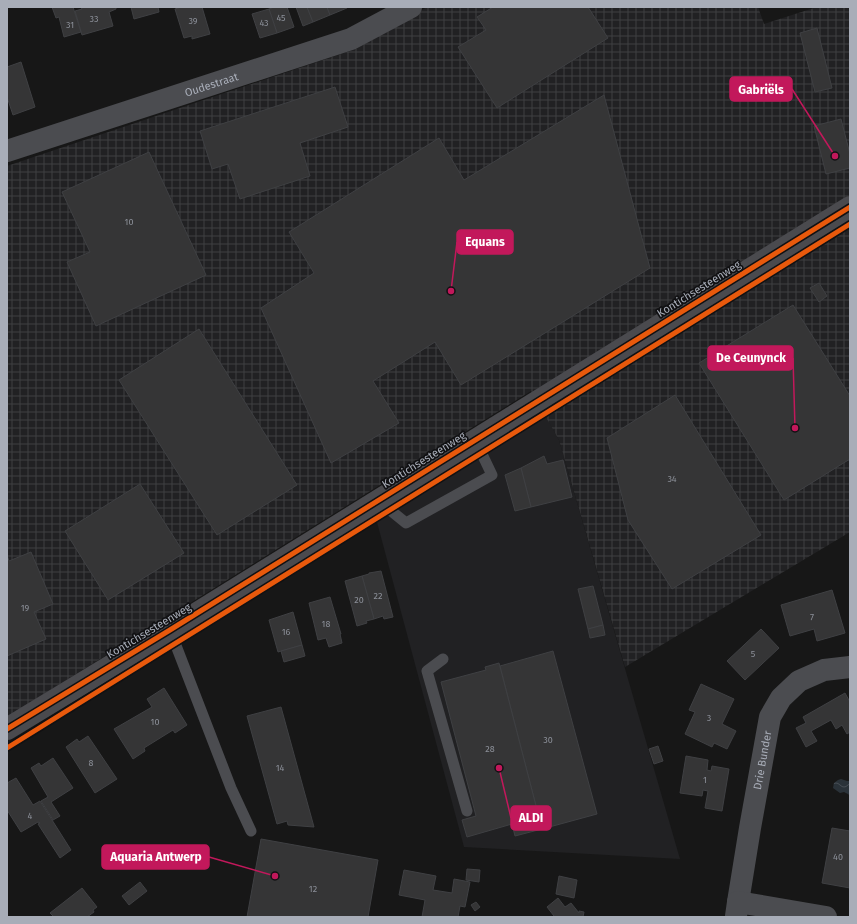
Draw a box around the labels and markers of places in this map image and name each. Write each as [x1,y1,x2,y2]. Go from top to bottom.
callout: Gabriëls [730,77,792,101]
callout: Equans [457,230,513,254]
callout: De Ceunynck [708,346,793,370]
callout: ALDI [511,806,551,830]
callout: Aquaria Antwerp [102,845,209,869]

